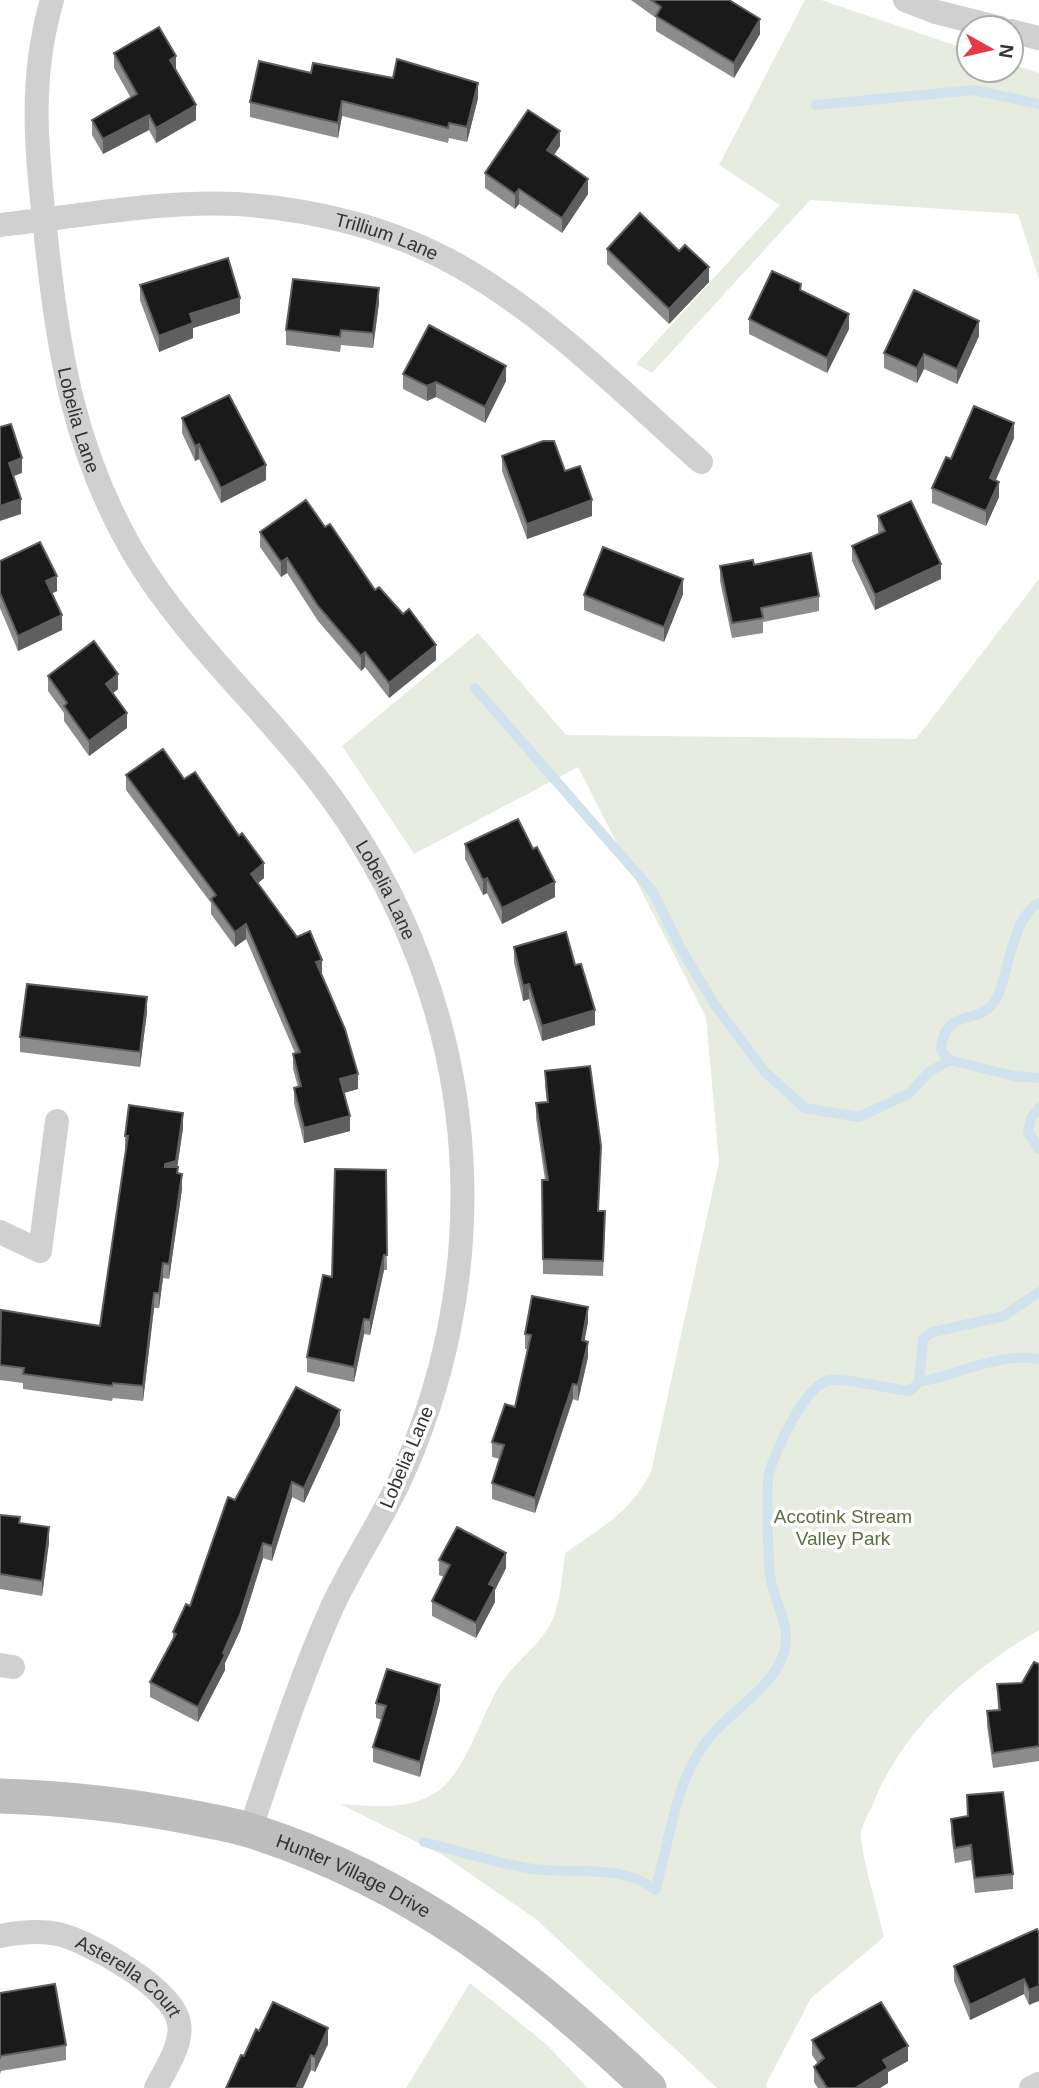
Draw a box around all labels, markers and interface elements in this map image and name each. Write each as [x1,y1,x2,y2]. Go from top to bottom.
north arrow [955,14,1025,84]
text: N [995,43,1018,60]
street label: Trillium Lane [333,209,442,264]
street label: Lobelia Lane [54,365,104,476]
street label: Lobelia Lane [352,837,420,943]
street label: Lobelia Lane [376,1403,437,1511]
park label: Accotink Stream Valley Park [774,1506,912,1549]
street label: Hunter Village Drive [273,1830,434,1922]
street label: Asterella Court [73,1931,186,2021]

